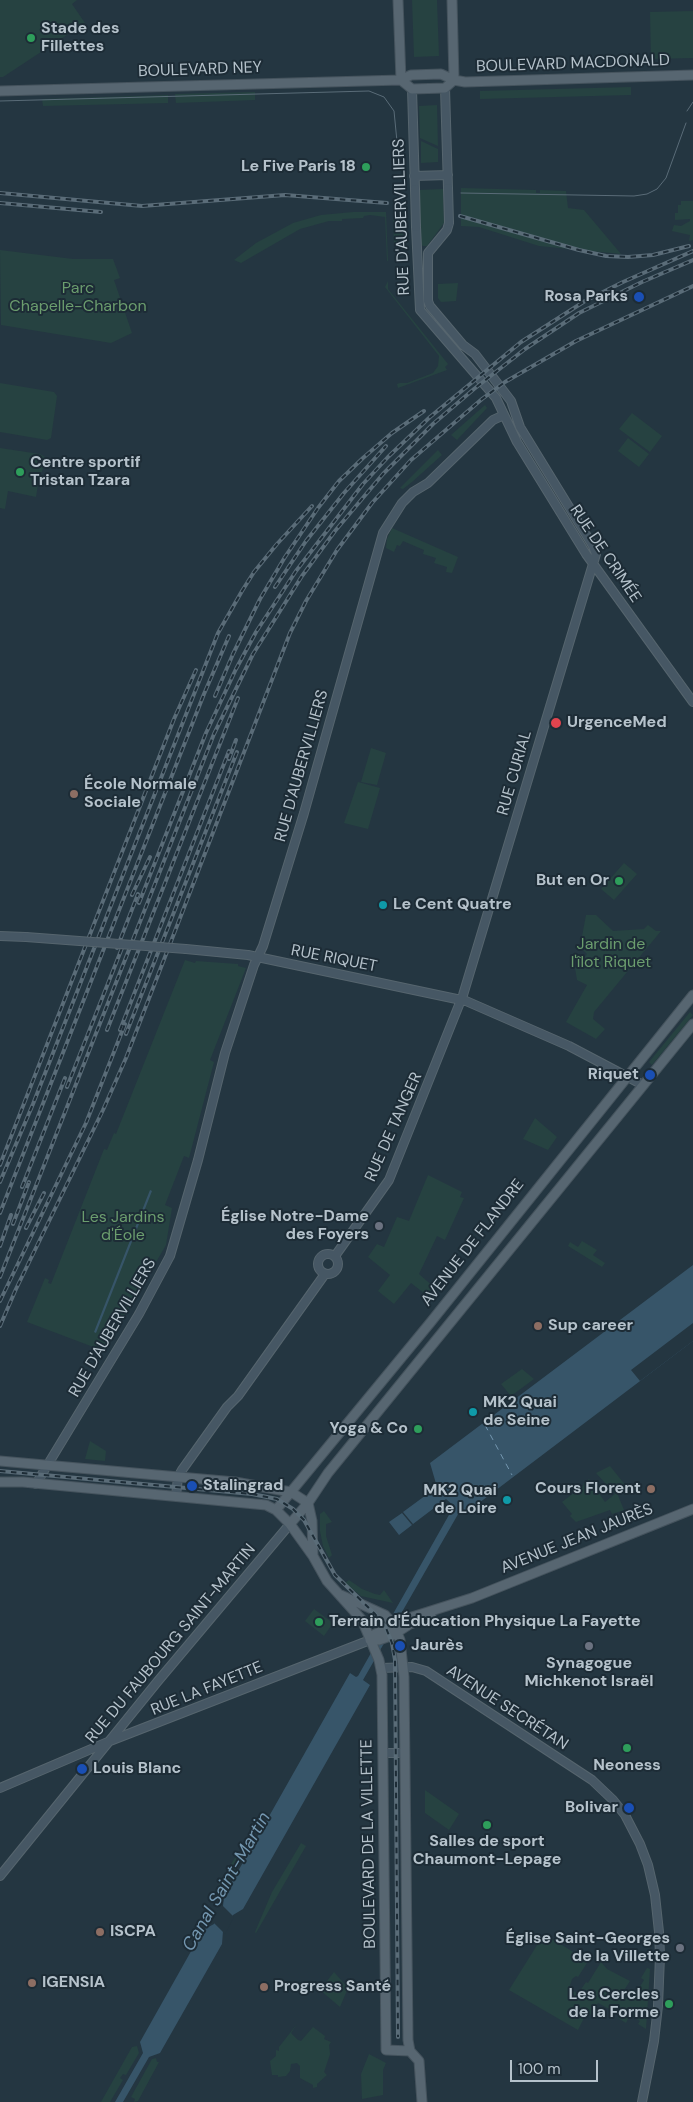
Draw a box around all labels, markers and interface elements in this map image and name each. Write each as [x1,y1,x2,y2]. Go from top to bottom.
place label: Stade des Fillettes [41,19,119,57]
marker: Stade des Fillettes [25,32,37,44]
street label: BOULEVARD MACDONALD [476,51,670,77]
street label: BOULEVARD NEY [138,58,262,82]
street label: RUE D'AUBERVILLIERS [390,138,414,296]
place label: Le Five Paris 18 [241,157,356,177]
marker: Le Five Paris 18 [360,161,372,173]
park label: Parc Chapelle-Charbon [9,279,147,317]
place label: Rosa Parks [544,287,628,307]
marker: Rosa Parks [632,290,646,304]
place label: Centre sportif Tristan Tzara [30,453,141,491]
marker: Centre sportif Tristan Tzara [14,466,26,478]
street label: RUE DE CRIMÉE [565,501,645,607]
street label: RUE D'AUBERVILLIERS [271,688,333,844]
place label: UrgenceMed [567,713,667,733]
marker: UrgenceMed [549,716,563,730]
street label: RUE CURIAL [494,728,536,818]
place label: École Normale Sociale [84,775,197,813]
marker: École Normale Sociale [68,788,80,800]
place label: But en Or [536,871,609,891]
marker: But en Or [613,875,625,887]
place label: Le Cent Quatre [393,895,512,915]
marker: Le Cent Quatre [377,899,389,911]
park label: Jardin de l'îlot Riquet [571,935,651,973]
street label: RUE RIQUET [289,941,379,977]
place label: Riquet [588,1065,639,1085]
marker: Riquet [643,1068,657,1082]
street label: RUE DE TANGER [361,1069,427,1185]
street label: AVENUE DE FLANDRE [417,1176,529,1310]
place label: Église Notre-Dame des Foyers [221,1207,369,1245]
park label: Les Jardins d'Éole [82,1208,164,1246]
marker: Église Notre-Dame des Foyers [373,1220,385,1232]
street label: RUE D'AUBERVILLIERS [65,1255,161,1401]
place label: Sup career [548,1316,633,1336]
marker: Sup career [532,1320,544,1332]
place label: MK2 Quai de Seine [483,1393,557,1431]
marker: MK2 Quai de Seine [467,1406,479,1418]
place label: Yoga & Co [330,1419,408,1439]
marker: Yoga & Co [412,1423,424,1435]
place label: Stalingrad [203,1476,283,1496]
marker: Stalingrad [185,1479,199,1493]
place label: Cours Florent [535,1479,641,1499]
place label: MK2 Quai de Loire [423,1481,497,1519]
marker: Cours Florent [645,1483,657,1495]
marker: MK2 Quai de Loire [501,1494,513,1506]
street label: AVENUE JEAN JAURÈS [498,1500,656,1578]
street label: RUE DU FAUBOURG SAINT-MARTIN [82,1540,260,1748]
place label: Terrain d'Éducation Physique La Fayette [329,1612,641,1632]
marker: Terrain d'Éducation Physique La Fayette [313,1616,325,1628]
place label: Jaurès [411,1636,463,1656]
marker: Jaurès [393,1639,407,1653]
marker: Synagogue Michkenot Israël [583,1640,595,1652]
place label: Synagogue Michkenot Israël [524,1654,654,1692]
street label: RUE LA FAYETTE [148,1658,266,1720]
street label: AVENUE SECRÉTAN [442,1661,572,1755]
street label: BOULEVARD DE LA VILLETTE [358,1739,380,1949]
marker: Neoness [621,1742,633,1754]
place label: Neoness [593,1756,661,1776]
place label: Louis Blanc [93,1759,181,1779]
marker: Louis Blanc [75,1762,89,1776]
place label: Bolivar [565,1798,618,1818]
marker: Bolivar [622,1801,636,1815]
water label: Canal Saint-Martin [178,1809,276,1955]
marker: Salles de sport Chaumont-Lepage [481,1819,493,1831]
place label: Salles de sport Chaumont-Lepage [413,1832,561,1870]
place label: ISCPA [110,1922,156,1942]
marker: ISCPA [94,1926,106,1938]
place label: Église Saint-Georges de la Villette [506,1929,670,1967]
marker: Église Saint-Georges de la Villette [674,1942,686,1954]
place label: IGENSIA [42,1973,105,1993]
marker: IGENSIA [26,1977,38,1989]
place label: Progress Santé [274,1977,391,1997]
marker: Progress Santé [258,1981,270,1993]
place label: Les Cercles de la Forme [568,1985,659,2023]
marker: Les Cercles de la Forme [663,1998,675,2010]
scale bar [513,2050,600,2082]
text: 100 m [518,2059,561,2079]

